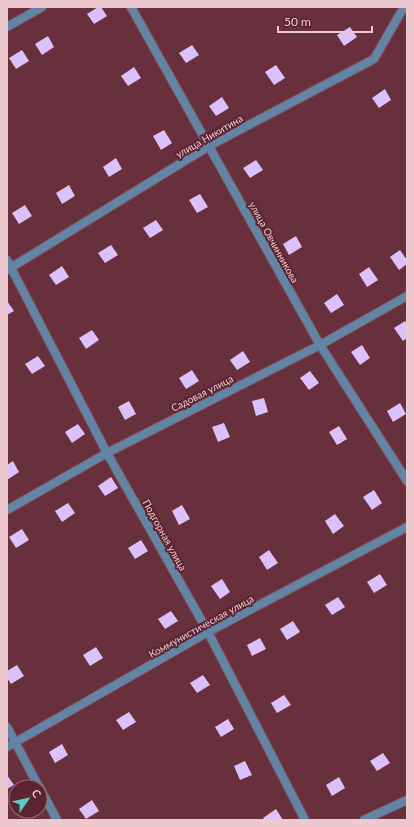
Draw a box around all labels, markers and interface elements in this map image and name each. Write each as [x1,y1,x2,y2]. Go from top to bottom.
scale bar [278,8,372,34]
text: 50 m [284,14,311,29]
street label: улица Никитина [173,112,245,160]
street label: улица Овчинникова [247,199,301,285]
street label: Садовая улица [169,372,235,414]
street label: Подгорная улица [140,497,190,573]
street label: Коммунистическая улица [146,592,256,660]
north arrow [8,779,48,819]
text: С [29,786,45,800]

